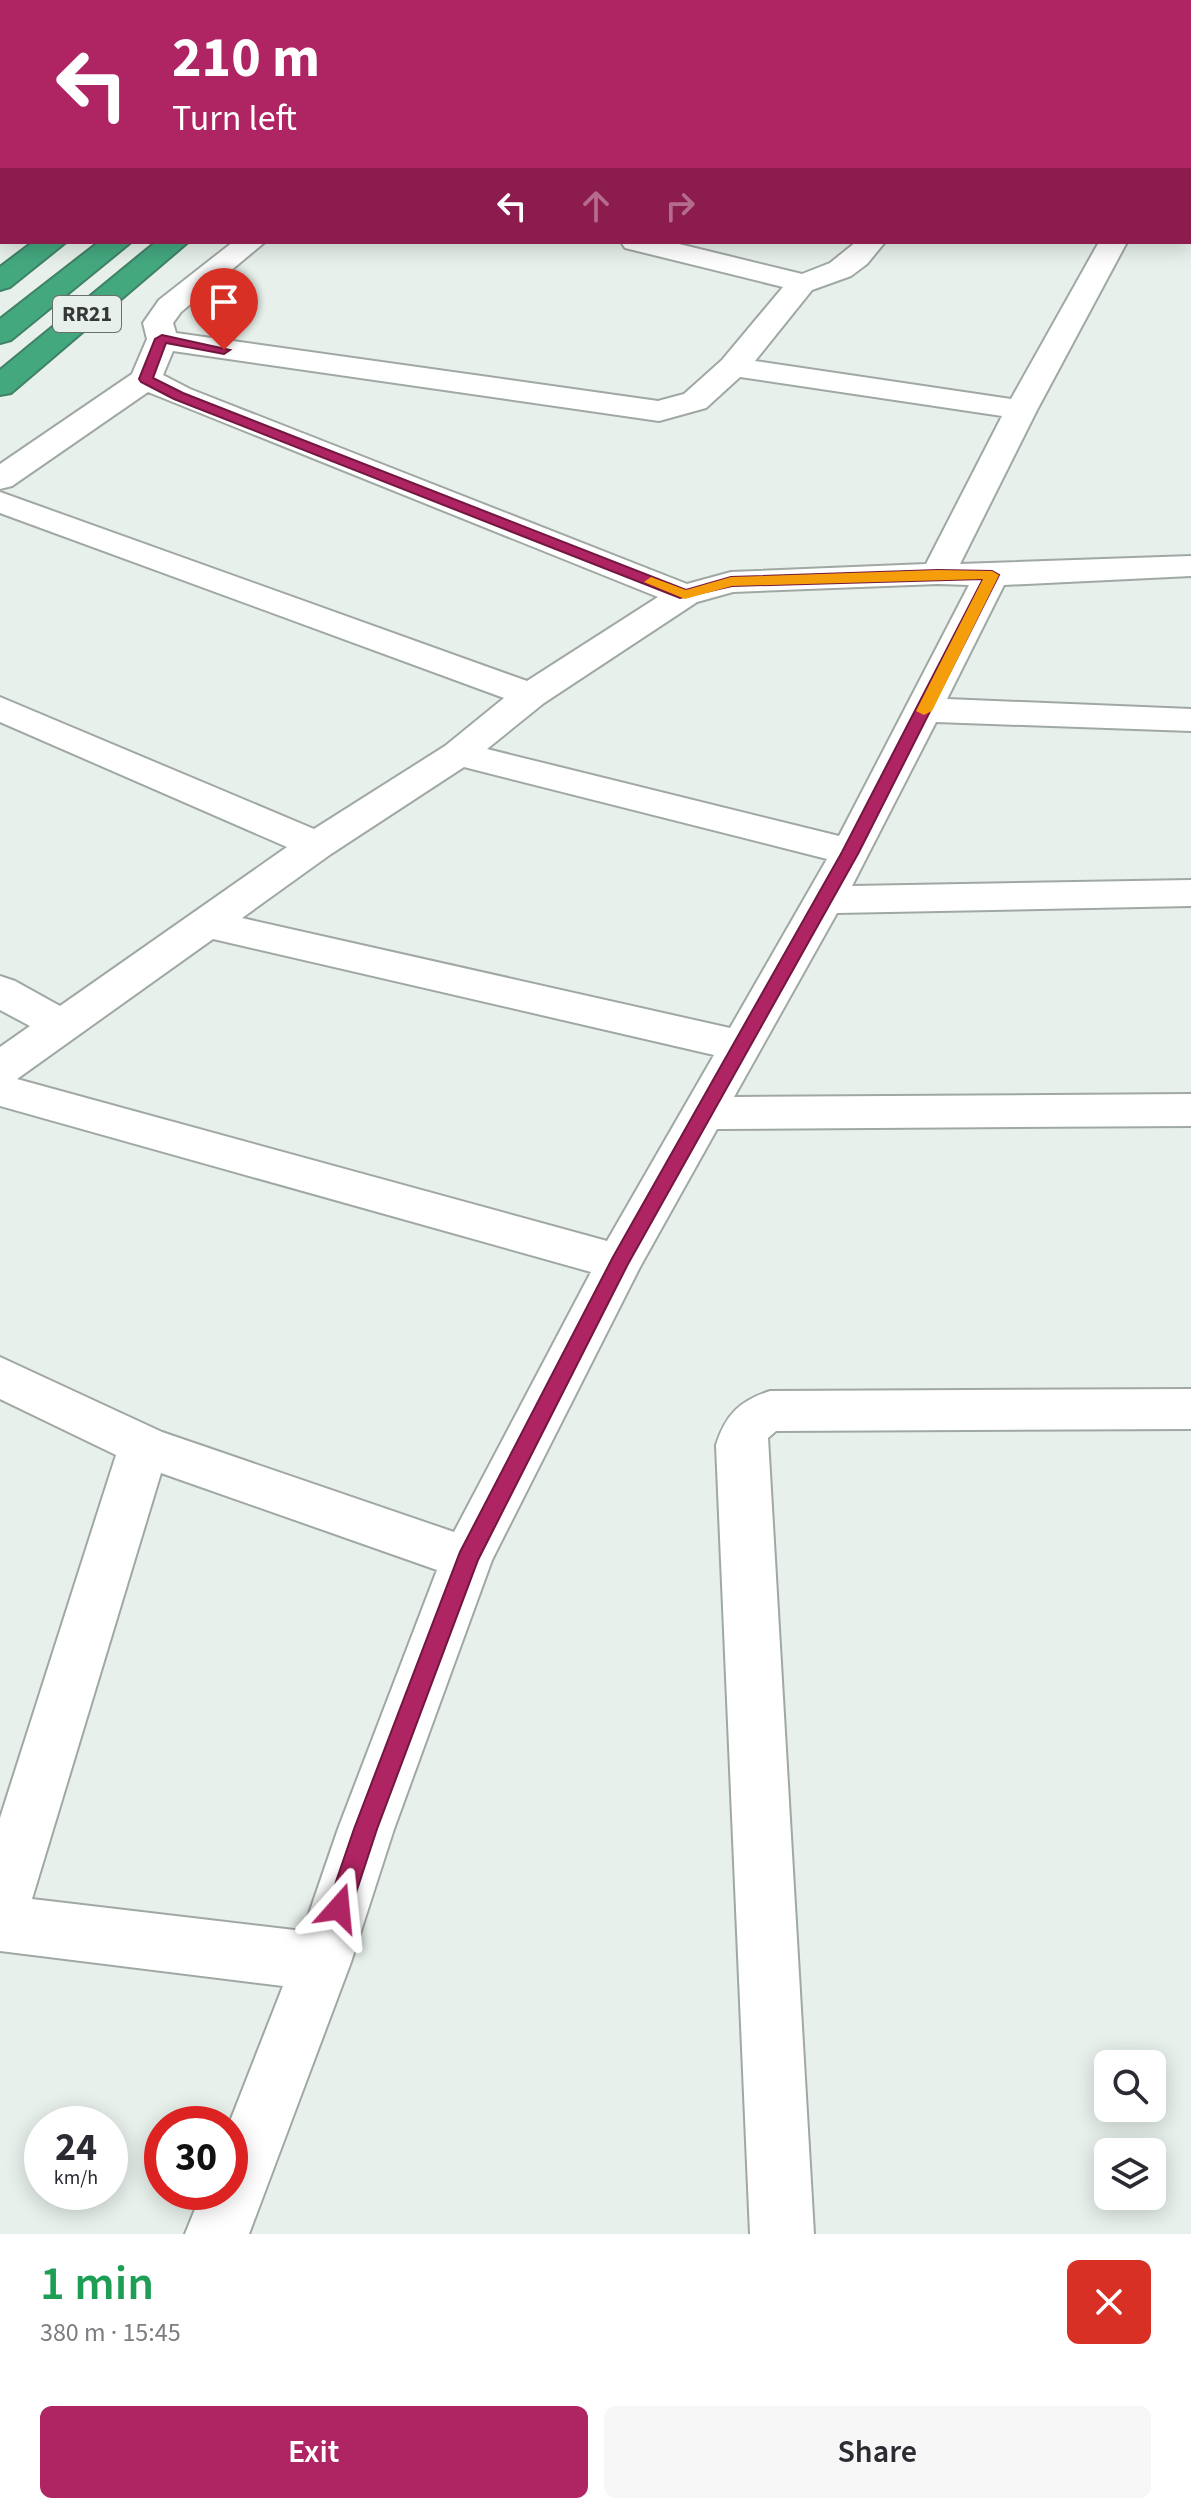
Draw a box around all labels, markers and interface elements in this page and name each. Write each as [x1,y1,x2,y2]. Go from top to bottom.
text: 210 m [172,19,320,98]
icon: left [40,32,144,136]
text: Turn left [172,93,297,144]
icon: left [490,184,534,228]
icon: ahead [574,184,618,228]
icon: right [658,184,702,228]
pin [190,268,258,350]
icon: arrive [202,280,246,324]
road number: RR21 [53,296,121,332]
position arrow [297,1866,381,1950]
map controls [1094,2050,1166,2210]
button: search [1094,2050,1166,2122]
speed limit sign: 30 [144,2106,248,2210]
text: 24 [55,2119,97,2176]
button: layers [1094,2138,1166,2210]
text: km/h [54,2164,98,2192]
text: 1 min [40,2250,154,2318]
button: close [1067,2260,1151,2344]
text: 380 m · 15:45 [40,2314,181,2351]
button: Exit [40,2406,588,2498]
button: Share [604,2406,1151,2498]

